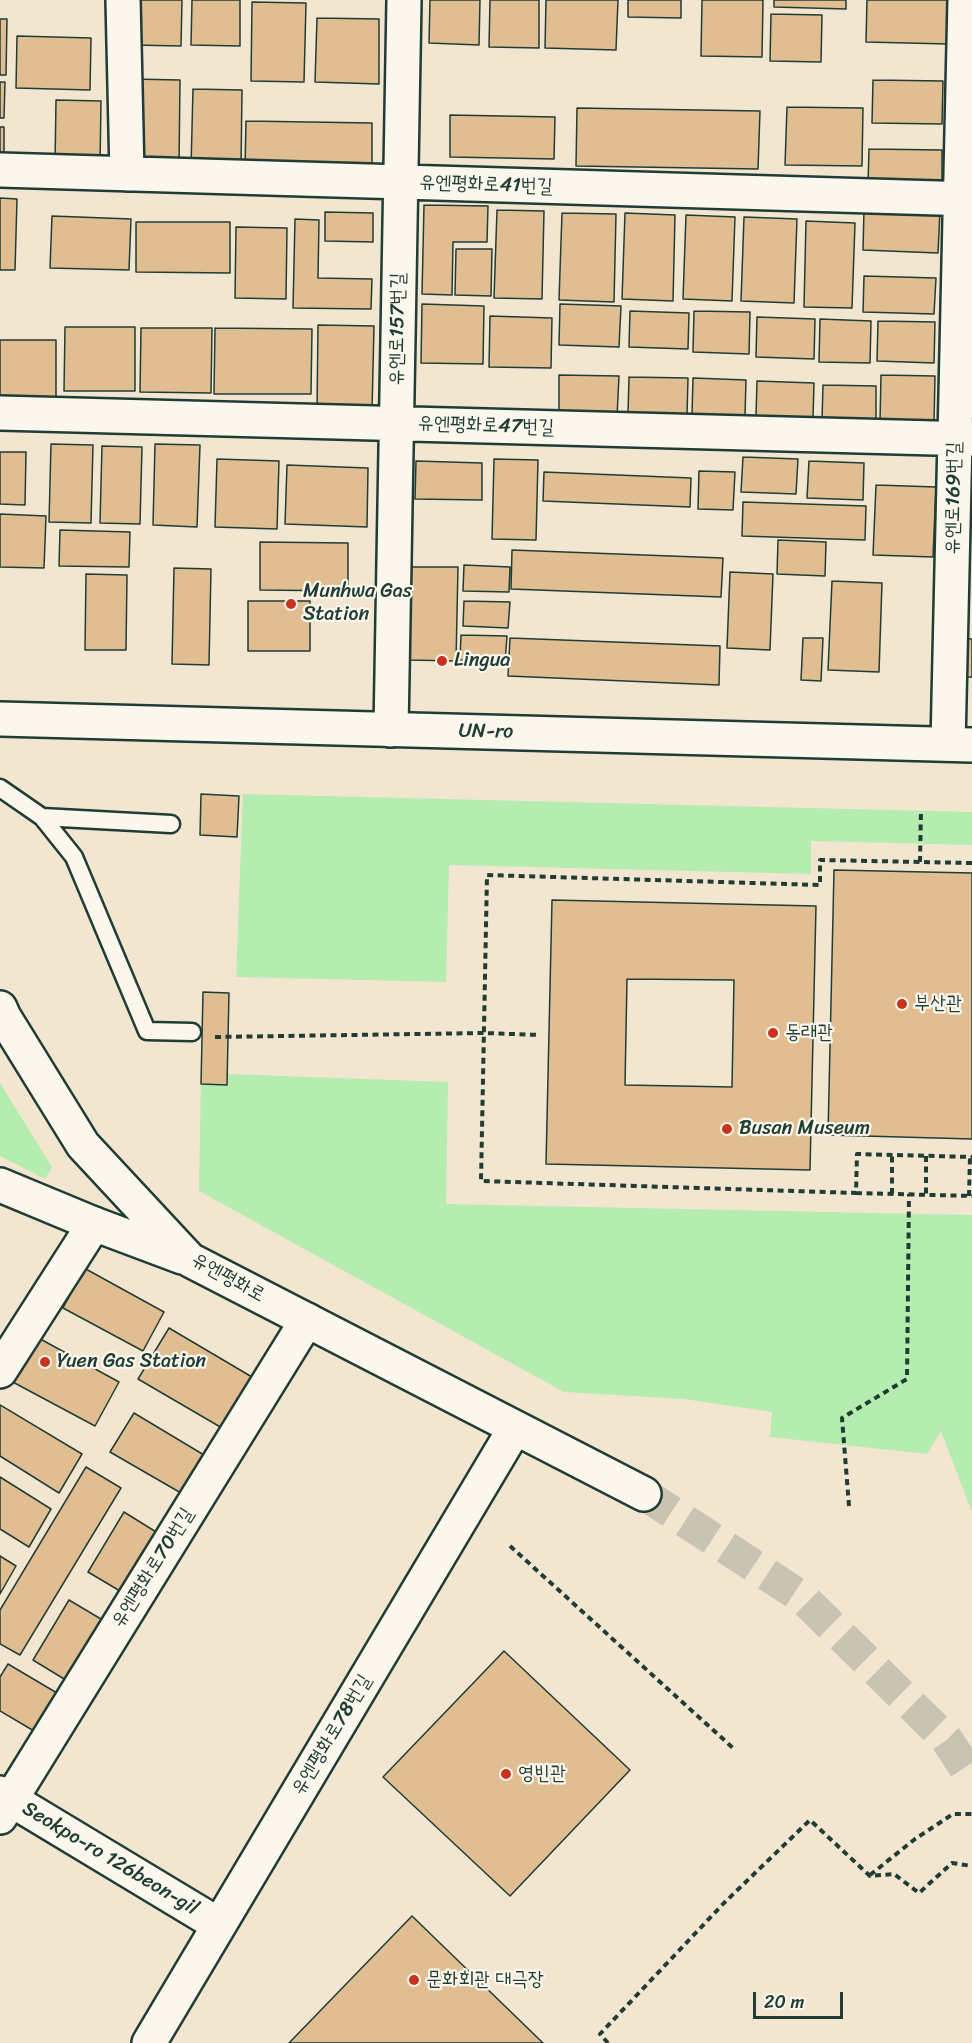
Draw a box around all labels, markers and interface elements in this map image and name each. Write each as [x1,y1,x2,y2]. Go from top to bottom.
street label: 유엔평화로41번길 [419,171,553,199]
street label: 유엔로157번길 [385,272,411,386]
street label: 유엔평화로47번길 [417,412,555,440]
street label: 유엔로169번길 [941,441,967,555]
place label: Munhwa Gas Station [303,580,412,627]
marker: Munhwa Gas Station [284,597,298,611]
place label: Lingua [454,649,510,673]
marker: Lingua [435,654,449,668]
street label: UN-ro [458,720,514,744]
place label: 부산관 [914,992,962,1016]
marker: 부산관 [895,997,909,1011]
place label: 동래관 [785,1021,833,1045]
marker: 동래관 [766,1026,780,1040]
place label: Busan Museum [739,1117,870,1141]
marker: Busan Museum [720,1122,734,1136]
street label: 유엔평화로 [187,1248,269,1308]
place label: Yuen Gas Station [57,1350,206,1374]
marker: Yuen Gas Station [38,1355,52,1369]
street label: 유엔평화로70번길 [107,1504,199,1632]
street label: 유엔평화로78번길 [287,1670,377,1800]
place label: 영빈관 [518,1762,566,1786]
marker: 영빈관 [499,1767,513,1781]
street label: Seokpo-ro 126beon-gil [18,1797,202,1921]
place label: 문화회관 대극장 [426,1968,544,1992]
marker: 문화회관 대극장 [407,1973,421,1987]
scale bar [756,1980,846,2018]
text: 20 m [764,1986,804,2018]

